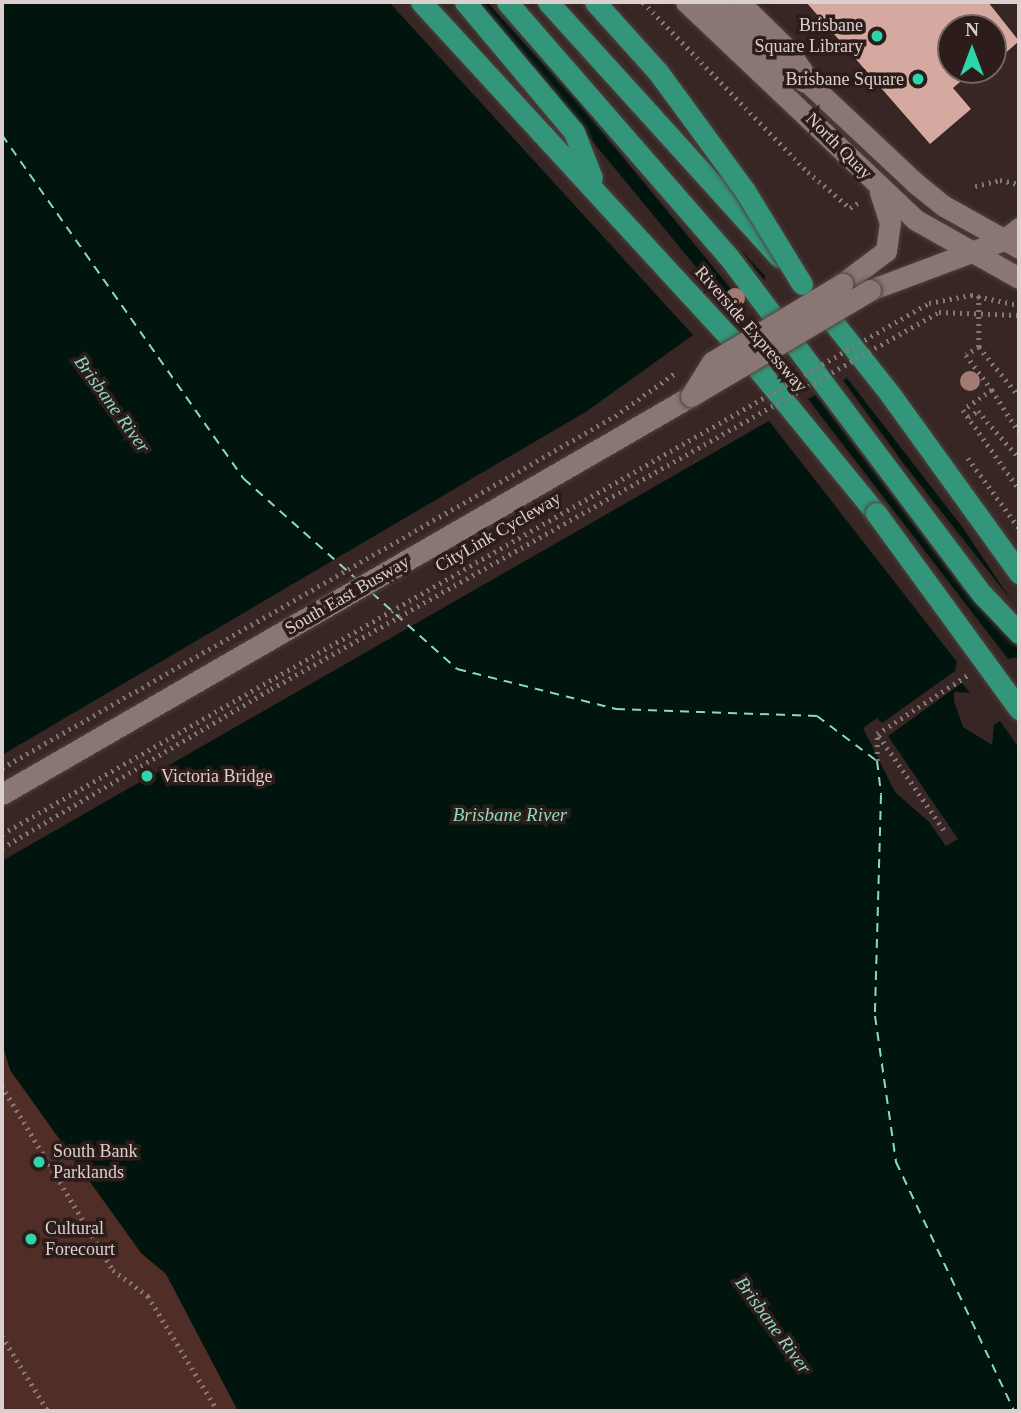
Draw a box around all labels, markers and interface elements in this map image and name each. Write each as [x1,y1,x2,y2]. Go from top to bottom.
north arrow [937,14,1007,84]
place label: Brisbane Square Library [755,15,863,58]
text: N [965,19,979,40]
marker: Brisbane Square Library [869,28,885,44]
place label: Brisbane Square [786,68,904,90]
marker: Brisbane Square [910,71,926,87]
street label: North Quay [801,108,877,184]
street label: Riverside Expressway [690,261,812,397]
water label: Brisbane River [69,351,155,457]
street label: CityLink Cycleway [431,487,565,577]
street label: South East Busway [281,551,413,639]
place label: Victoria Bridge [161,765,272,787]
marker: Victoria Bridge [139,768,155,784]
water label: Brisbane River [453,804,567,826]
place label: South Bank Parklands [53,1141,138,1184]
marker: South Bank Parklands [31,1154,47,1170]
place label: Cultural Forecourt [45,1218,115,1260]
marker: Cultural Forecourt [23,1231,39,1247]
water label: Brisbane River [730,1272,816,1378]

